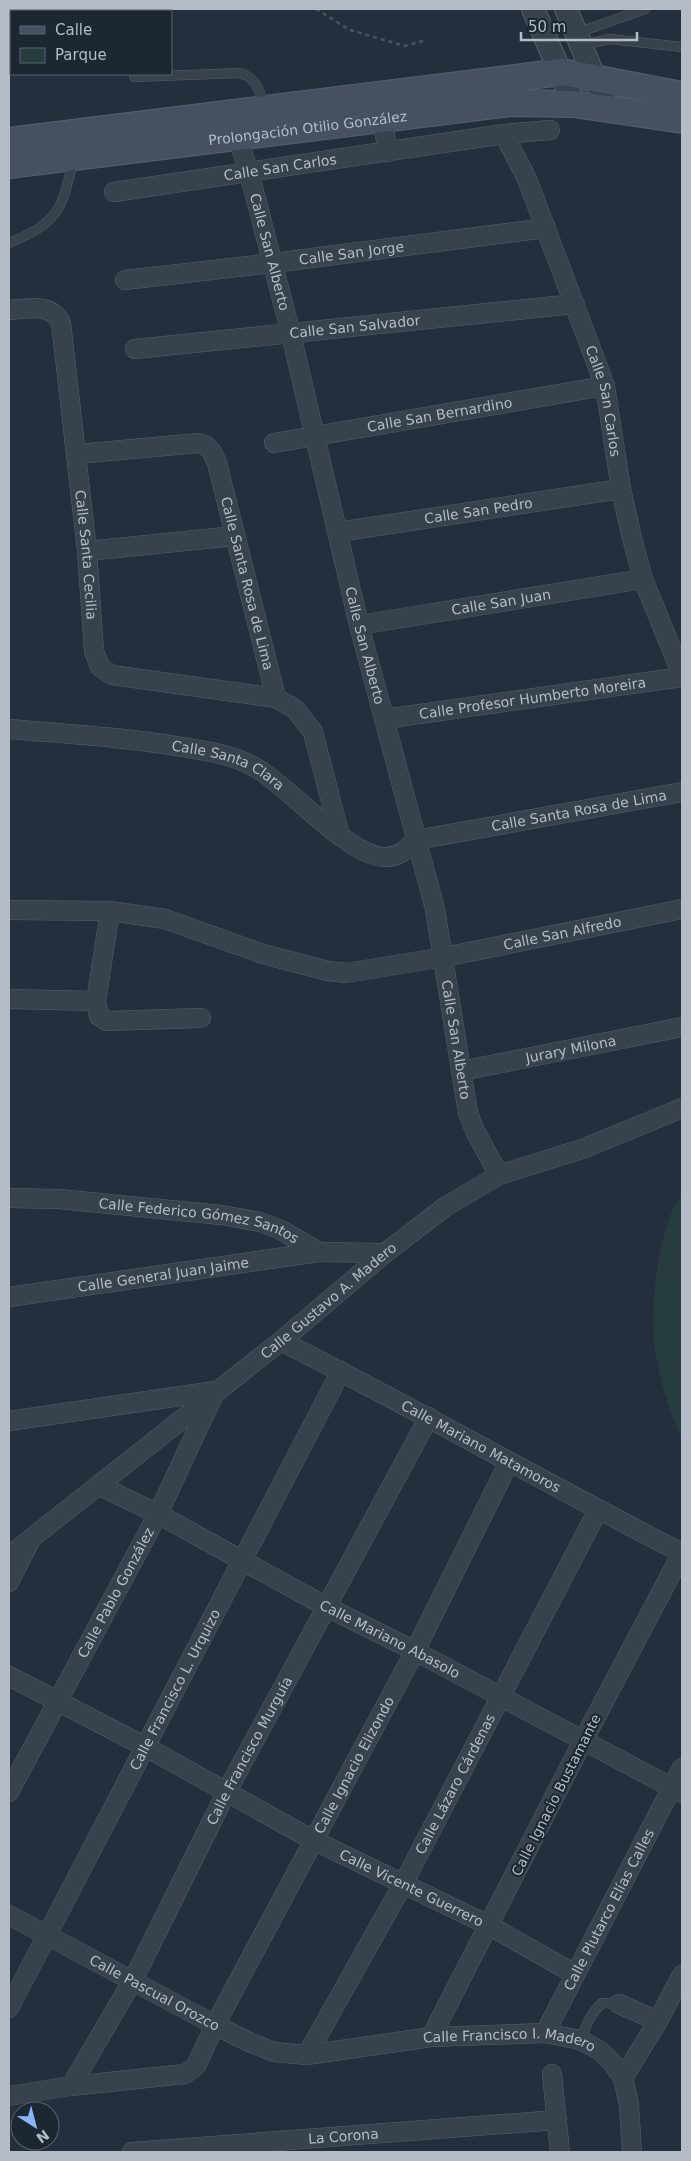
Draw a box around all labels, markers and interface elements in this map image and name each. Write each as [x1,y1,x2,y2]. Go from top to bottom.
legend [10,10,172,75]
scale bar [521,10,637,42]
text: 50 m [528,18,566,36]
text: Calle [55,21,92,39]
text: Parque [55,46,107,64]
street label: Prolongación Otilio González [208,108,408,148]
street label: Calle San Carlos [223,151,338,184]
street label: Calle San Alberto [247,191,293,312]
street label: Calle San Jorge [298,238,405,268]
street label: Calle San Salvador [289,312,421,341]
street label: Calle San Carlos [582,343,624,458]
street label: Calle San Bernardino [366,394,513,435]
street label: Calle Santa Cecilia [72,489,100,620]
street label: Calle Santa Rosa de Lima [218,495,277,672]
street label: Calle San Pedro [423,495,534,527]
street label: Calle San Alberto [342,585,388,706]
street label: Calle San Juan [450,586,552,618]
street label: Calle Profesor Humberto Moreira [418,674,647,722]
street label: Calle Santa Clara [170,737,287,793]
street label: Calle Santa Rosa de Lima [490,787,668,834]
street label: Calle San Alfredo [502,913,623,953]
street label: Calle San Alberto [439,979,474,1101]
street label: Jurary Milona [523,1032,617,1066]
street label: Calle Federico Gómez Santos [98,1195,302,1247]
street label: Calle Gustavo A. Madero [257,1239,400,1362]
street label: Calle General Juan Jaime [77,1254,250,1295]
street label: Calle Mariano Matamoros [399,1397,563,1496]
street label: Calle Pablo González [74,1525,157,1661]
street label: Calle Mariano Abasolo [317,1597,463,1681]
street label: Calle Francisco L. Urquizo [126,1606,223,1773]
street label: Calle Francisco Murguía [203,1674,295,1828]
street label: Calle Ignacio Elizondo [311,1694,397,1836]
street label: Calle Lázaro Cárdenas [412,1711,498,1857]
street label: Calle Ignacio Bustamante [508,1711,604,1879]
street label: Calle Plutarco Elías Calles [560,1826,657,1993]
street label: Calle Vicente Guerrero [337,1846,486,1930]
street label: Calle Pascual Orozco [87,1951,222,2034]
street label: Calle Francisco I. Madero [422,2025,598,2055]
north arrow [10,2101,60,2151]
street label: La Corona [308,2125,379,2147]
text: N [33,2127,52,2146]

